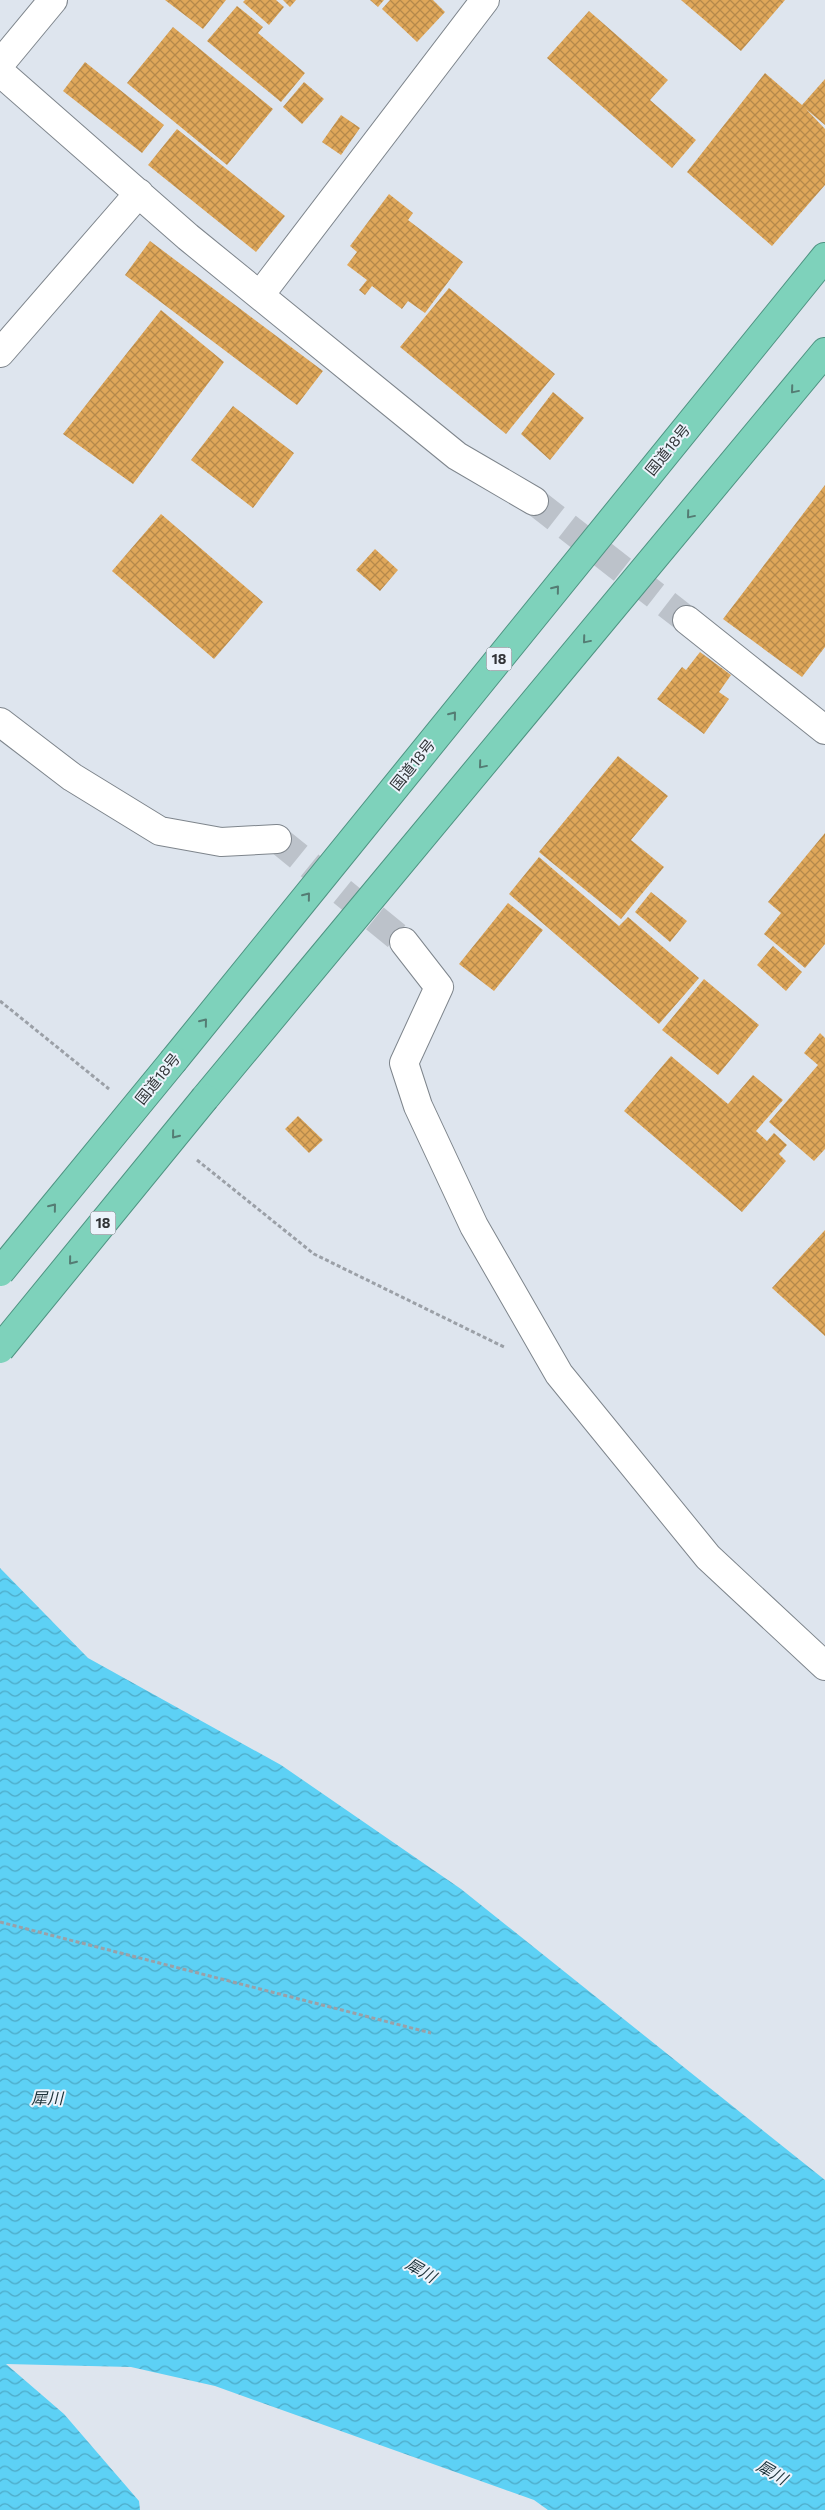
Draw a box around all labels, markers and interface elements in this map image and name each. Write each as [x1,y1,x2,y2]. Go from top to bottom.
one-way arrow [790,384,799,393]
street label: 国道18号 [641,420,693,479]
one-way arrow [687,509,696,518]
one-way arrow [550,586,558,595]
one-way arrow [583,634,592,643]
road number: 18 [486,648,512,671]
one-way arrow [448,712,457,721]
street label: 国道18号 [386,735,438,794]
one-way arrow [479,759,488,768]
one-way arrow [301,893,309,902]
one-way arrow [199,1019,207,1028]
street label: 国道18号 [131,1049,183,1108]
one-way arrow [171,1130,180,1139]
one-way arrow [48,1204,56,1213]
road number: 18 [90,1212,116,1234]
one-way arrow [69,1255,77,1264]
water label: 犀川 [31,2088,65,2107]
water label: 犀川 [403,2253,442,2287]
water label: 犀川 [754,2455,793,2489]

